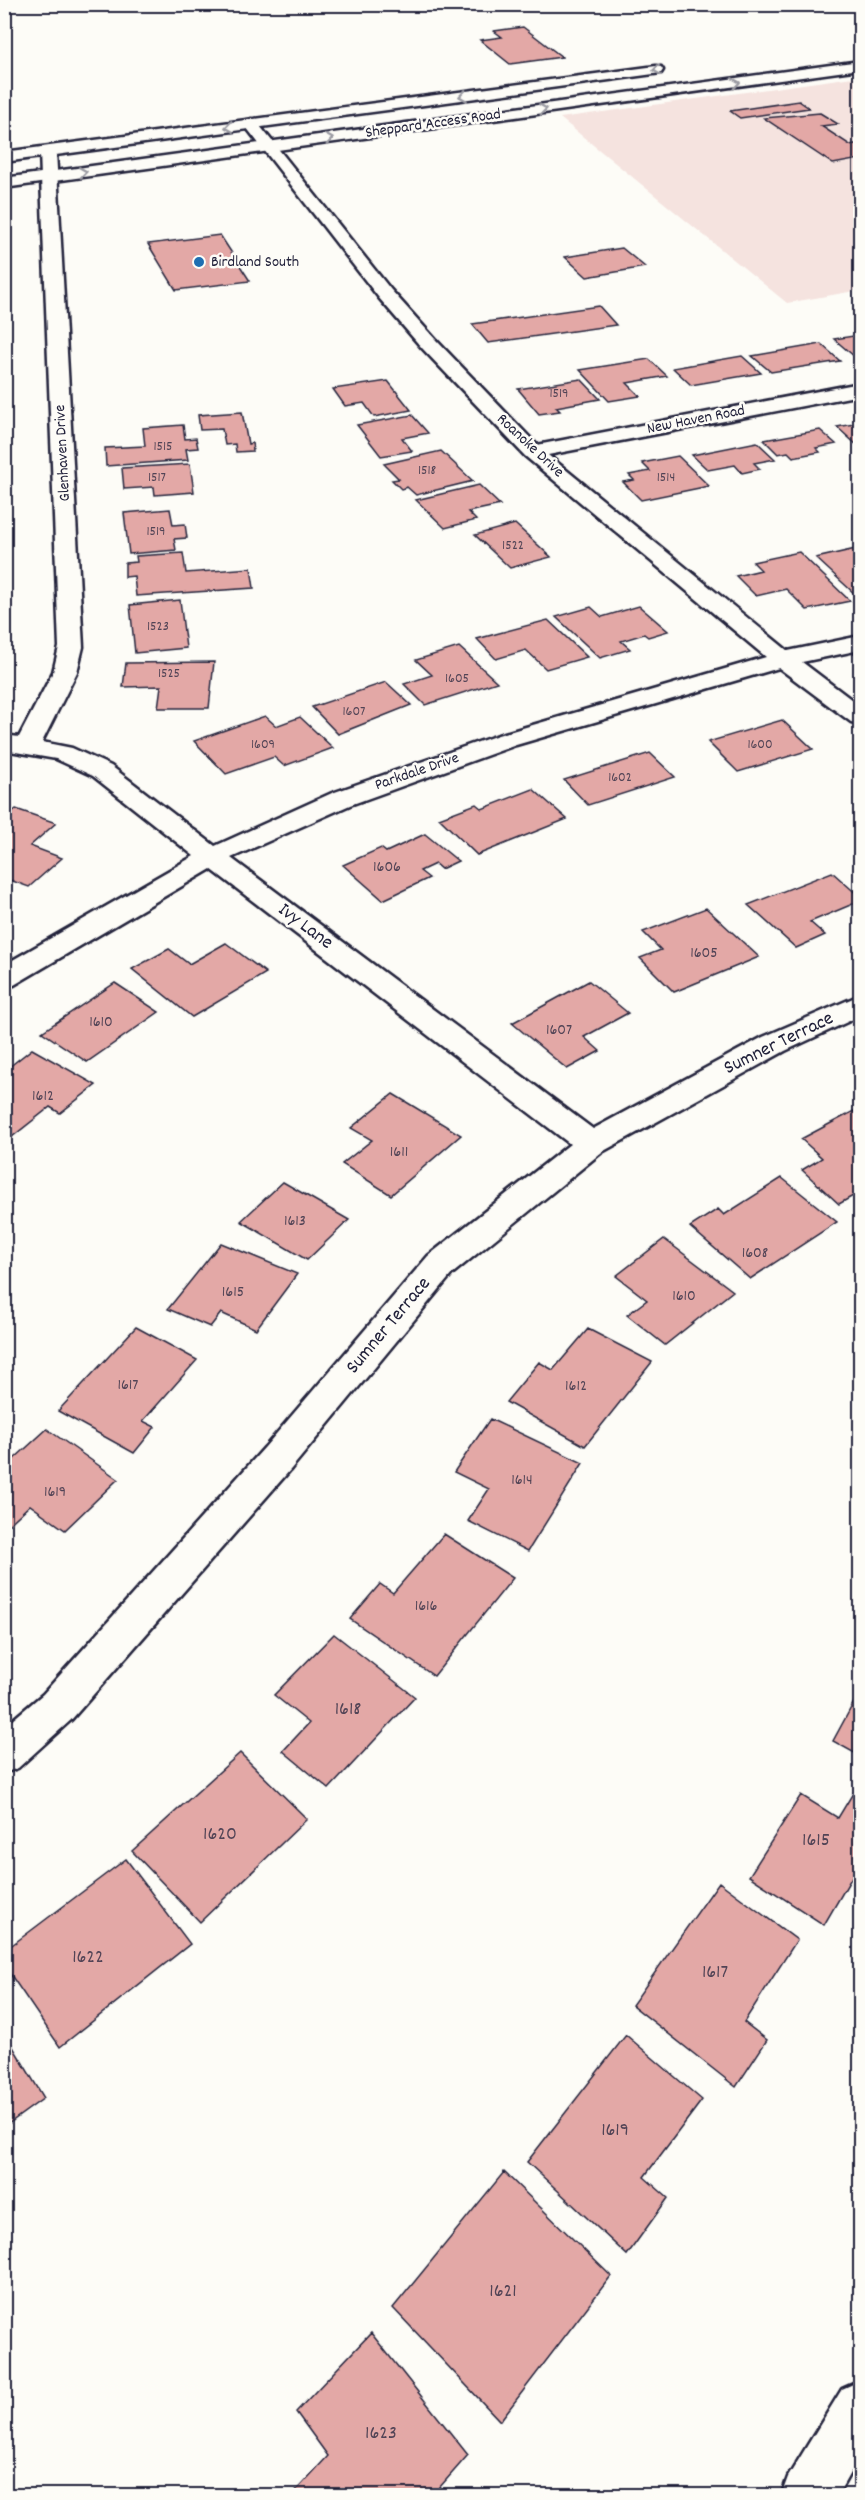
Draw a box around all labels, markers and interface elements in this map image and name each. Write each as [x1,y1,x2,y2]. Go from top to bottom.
one-way arrow [652,64,661,76]
one-way arrow [731,77,741,89]
one-way arrow [459,89,468,102]
street label: Sheppard Access Road [364,103,502,145]
one-way arrow [538,104,547,116]
one-way arrow [224,121,233,133]
one-way arrow [324,133,333,145]
one-way arrow [79,167,88,179]
place label: Birdland South [211,251,299,274]
marker: Birdland South [192,255,206,269]
house number: 1519 [549,384,569,404]
street label: New Haven Road [645,399,747,441]
street label: Glenhaven Drive [49,404,77,502]
street label: Roanoke Drive [491,409,569,483]
house number: 1515 [153,437,173,457]
house number: 1518 [418,461,436,481]
house number: 1517 [148,468,166,488]
house number: 1514 [657,468,675,488]
house number: 1519 [146,522,166,542]
house number: 1522 [502,536,524,556]
house number: 1523 [147,617,169,637]
house number: 1525 [158,664,180,684]
house number: 1605 [445,669,469,689]
house number: 1607 [343,702,365,722]
house number: 1609 [251,735,275,755]
house number: 1600 [747,735,773,755]
street label: Parkdale Drive [372,747,462,797]
house number: 1602 [608,768,632,788]
house number: 1606 [373,856,401,879]
street label: Ivy Lane [271,897,339,957]
house number: 1605 [690,942,718,965]
street label: Sumner Terrace [719,1005,839,1083]
house number: 1610 [89,1011,113,1034]
house number: 1607 [546,1019,572,1042]
house number: 1612 [32,1085,54,1108]
house number: 1611 [390,1141,408,1164]
house number: 1613 [284,1210,306,1233]
house number: 1608 [742,1242,768,1265]
street label: Sumner Terrace [340,1271,438,1381]
house number: 1615 [222,1281,244,1304]
house number: 1610 [672,1285,696,1308]
house number: 1617 [118,1374,138,1397]
house number: 1612 [565,1375,587,1398]
house number: 1614 [511,1469,533,1492]
house number: 1619 [44,1481,66,1504]
house number: 1616 [415,1595,437,1618]
house number: 1618 [335,1696,361,1724]
house number: 1620 [203,1821,237,1849]
house number: 1615 [802,1827,830,1855]
house number: 1622 [72,1944,104,1972]
house number: 1617 [702,1959,728,1987]
house number: 1619 [601,2117,629,2145]
house number: 1621 [489,2278,517,2306]
house number: 1623 [365,2420,397,2448]

